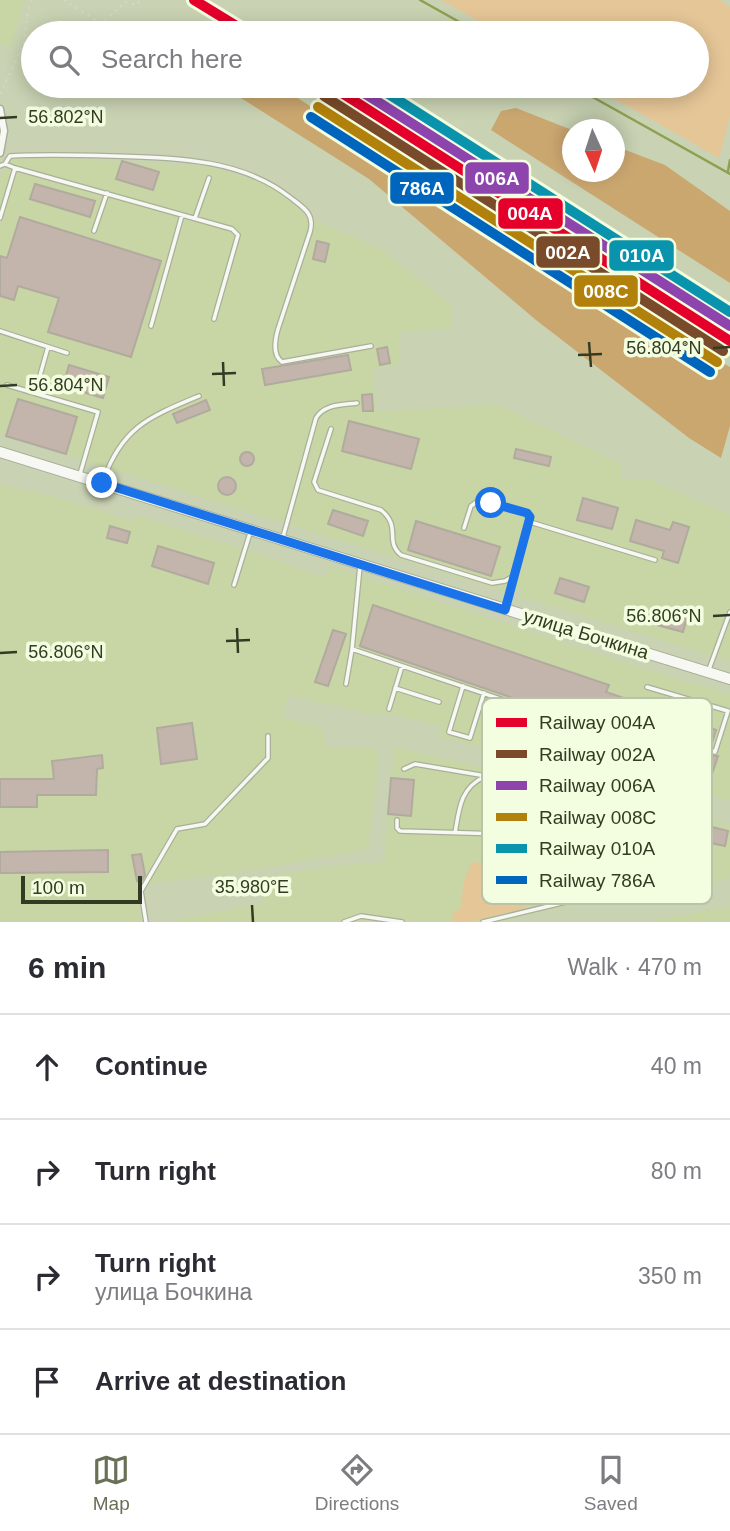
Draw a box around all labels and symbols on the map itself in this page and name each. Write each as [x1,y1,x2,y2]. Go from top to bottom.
text: 56.802°N [28,107,104,127]
north arrow [562,119,625,182]
line badge: 006А [464,161,530,195]
text: 006А [474,168,520,189]
line badge: 786А [389,171,455,205]
text: 786А [399,178,445,199]
line badge: 004А [497,197,564,230]
text: 004А [507,203,553,224]
line badge: 002А [535,235,601,269]
line badge: 010А [608,239,675,272]
text: 002А [545,242,591,263]
text: 010А [619,245,665,266]
line badge: 008С [573,274,639,308]
text: 008С [583,281,629,302]
text: 56.804°N [626,338,702,358]
text: 56.804°N [28,375,104,395]
route end [86,467,117,498]
route start [475,487,506,518]
street label: улица Бочкина [521,605,652,663]
text: 56.806°N [626,606,702,626]
text: 56.806°N [28,642,104,662]
legend [482,698,712,904]
text: Railway 004А [539,712,655,733]
text: Railway 002А [539,744,655,765]
text: Railway 006А [539,775,655,796]
text: Railway 008С [539,807,656,828]
text: Railway 010А [539,838,655,859]
text: Railway 786А [539,870,655,891]
scale bar [21,873,142,905]
text: 35.980°E [215,877,289,897]

